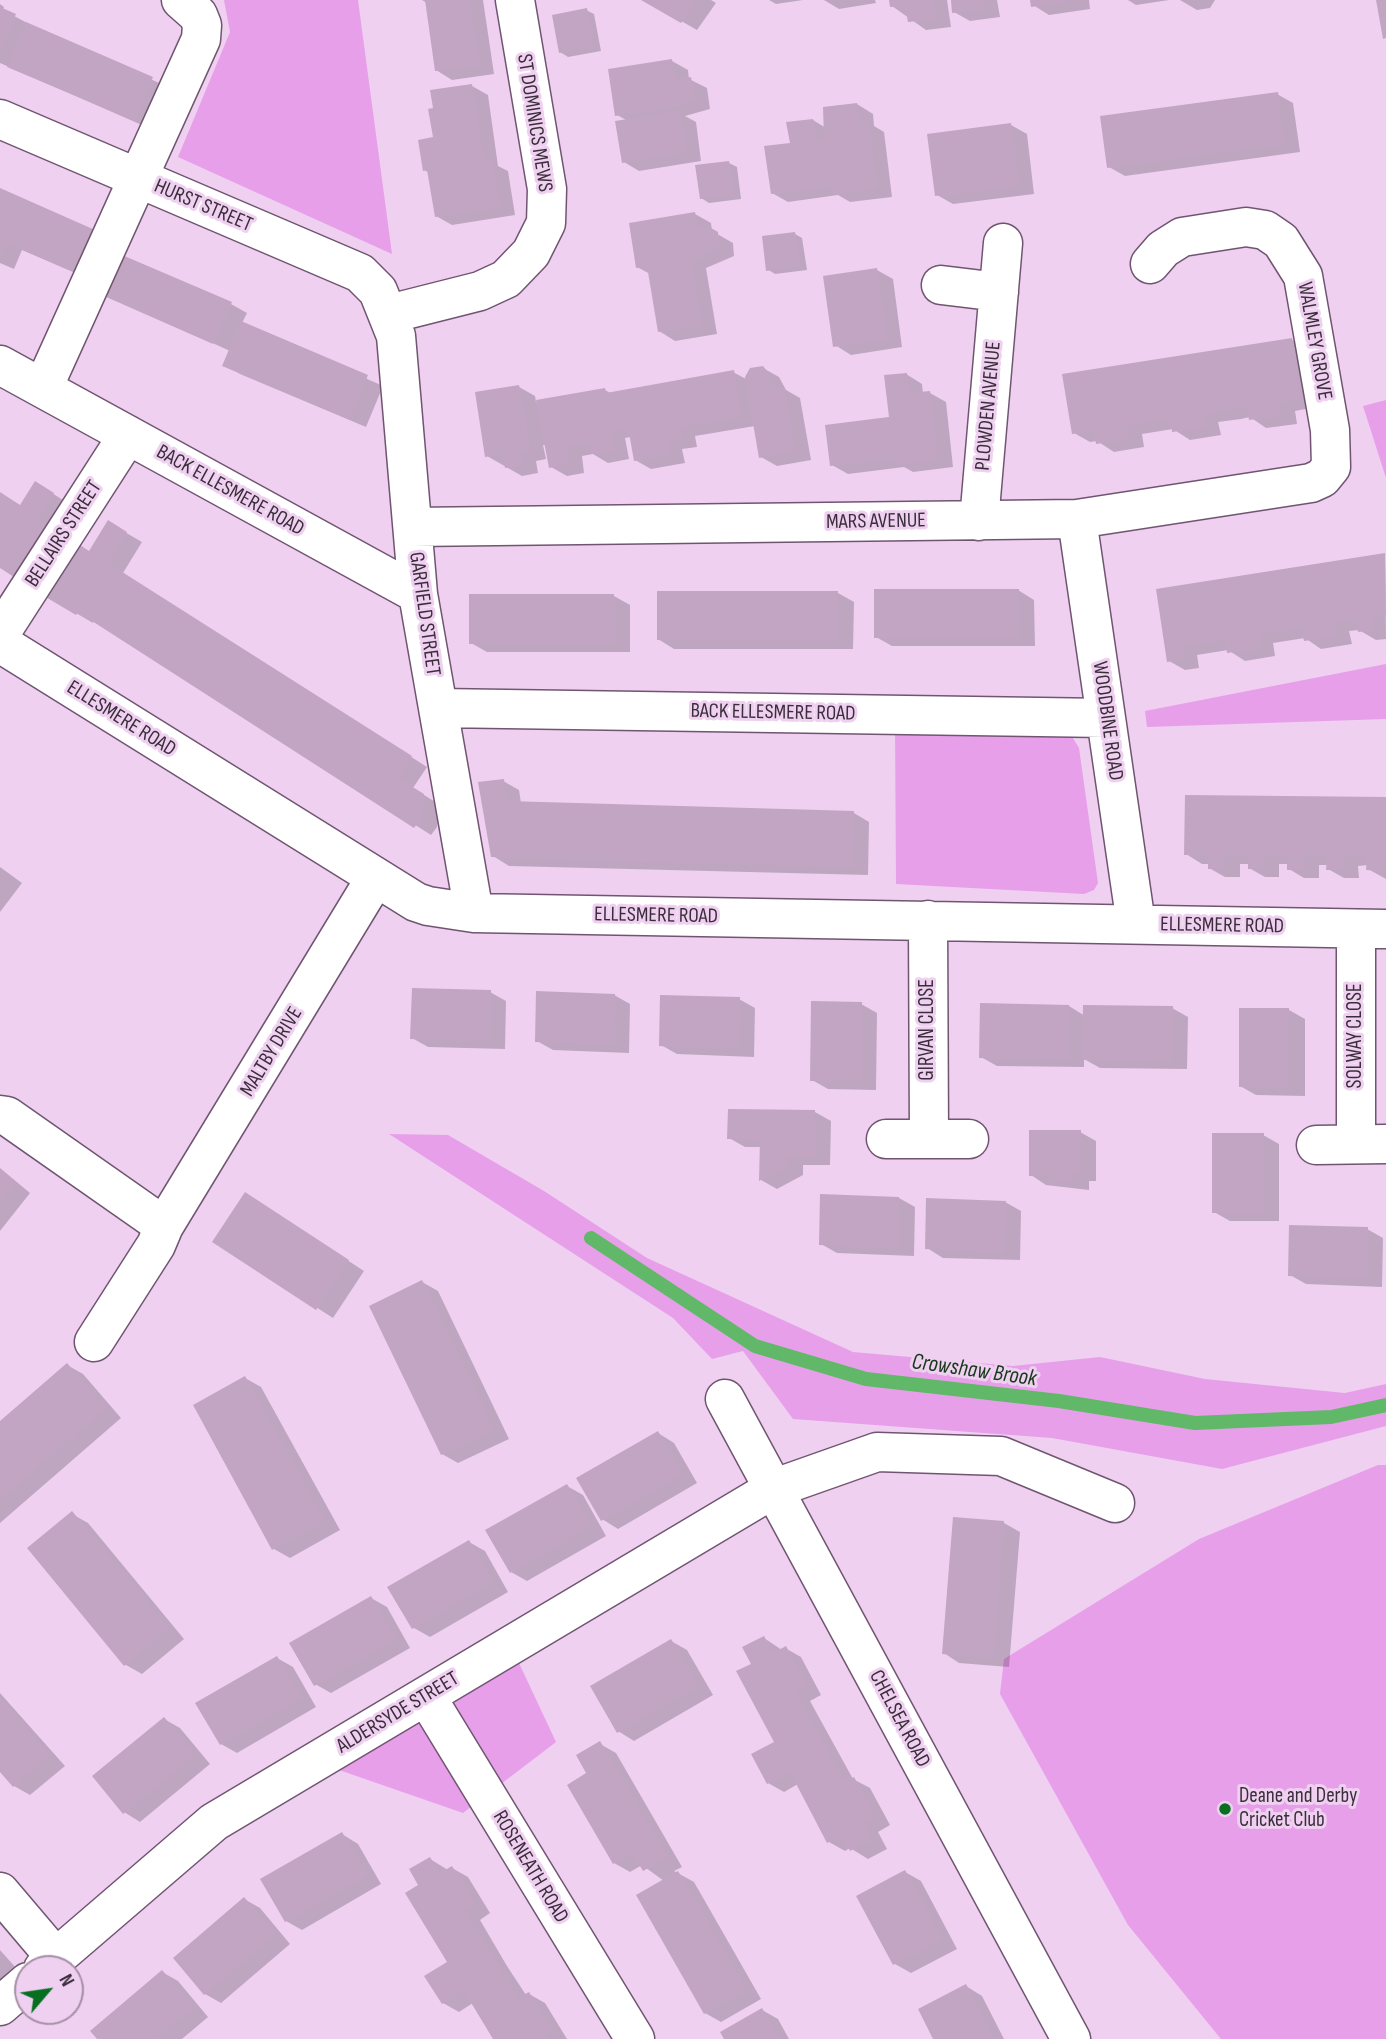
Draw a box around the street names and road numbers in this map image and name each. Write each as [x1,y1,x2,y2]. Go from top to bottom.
street label: ST DOMINICS MEWS [511,52,557,194]
street label: HURST STREET [150,174,256,238]
street label: WALMLEY GROVE [1291,280,1337,402]
street label: PLOWDEN AVENUE [971,340,1007,472]
street label: BACK ELLESMERE ROAD [152,440,308,542]
street label: BELLAIRS STREET [20,476,108,592]
street label: MARS AVENUE [826,509,926,535]
street label: GARFIELD STREET [403,550,445,678]
street label: WOODBINE ROAD [1086,660,1128,782]
street label: ELLESMERE ROAD [62,676,180,762]
street label: BACK ELLESMERE ROAD [690,699,856,727]
street label: ELLESMERE ROAD [594,902,718,930]
street label: ELLESMERE ROAD [1160,912,1284,940]
street label: GIRVAN CLOSE [915,979,941,1081]
street label: SOLWAY CLOSE [1343,983,1369,1089]
street label: MALTBY DRIVE [235,1003,309,1101]
street label: CHELSEA ROAD [863,1666,935,1772]
street label: ALDERSYDE STREET [332,1667,464,1759]
street label: ROSENEATH ROAD [487,1806,573,1928]

